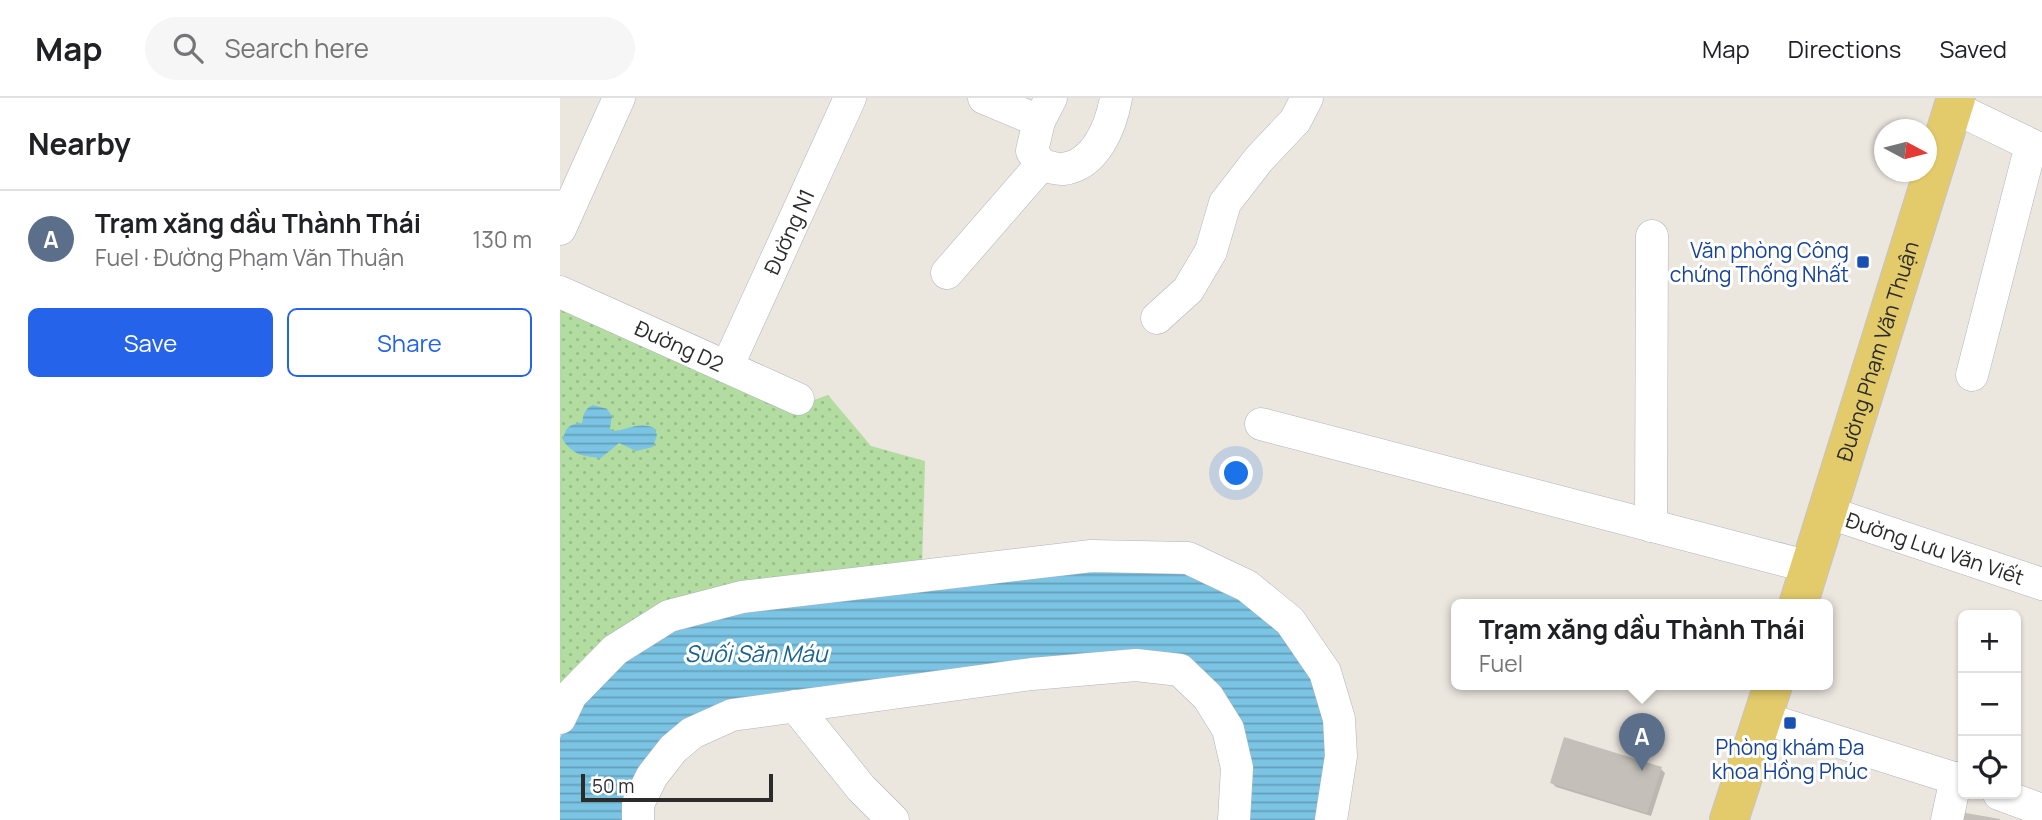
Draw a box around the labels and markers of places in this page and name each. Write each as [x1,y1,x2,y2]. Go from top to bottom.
place label: Văn phòng Công chứng Thống Nhất [1670,236,1849,288]
marker: Văn phòng Công chứng Thống Nhất [1855,254,1871,270]
pin: A [1619,713,1665,771]
marker: Phòng khám Đa khoa Hồng Phúc [1782,715,1798,731]
place label: Phòng khám Đa khoa Hồng Phúc [1712,733,1868,785]

